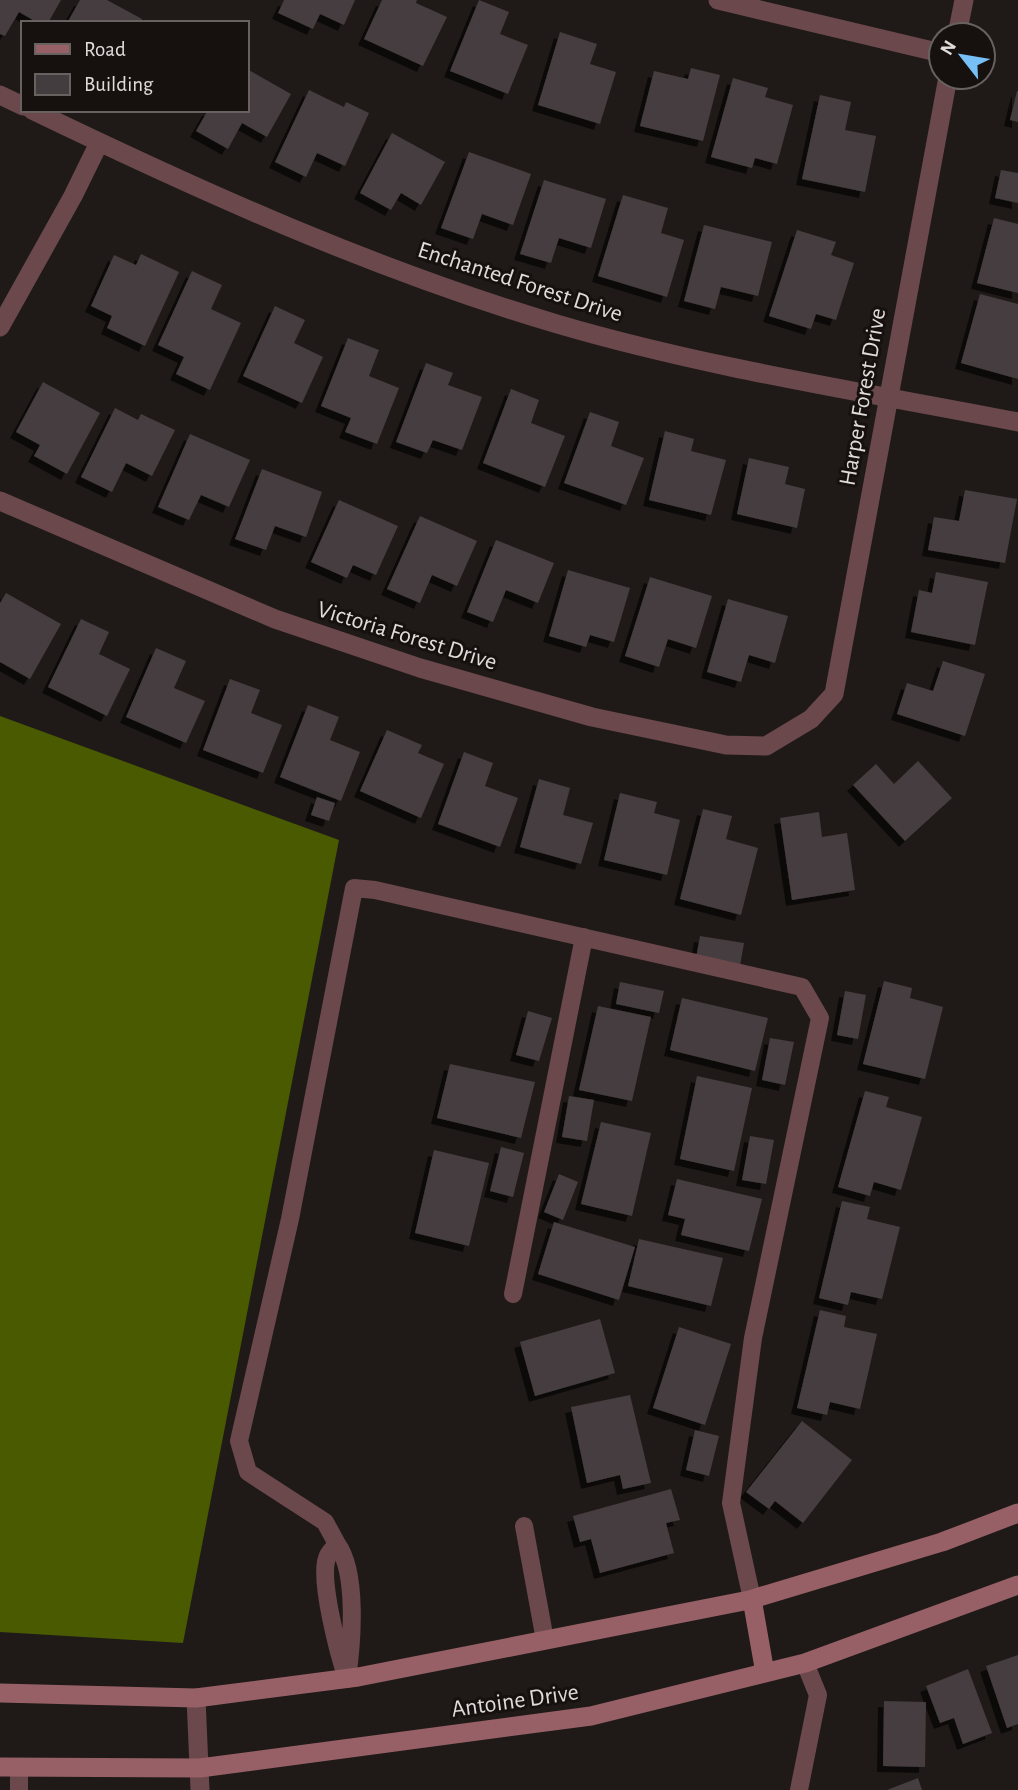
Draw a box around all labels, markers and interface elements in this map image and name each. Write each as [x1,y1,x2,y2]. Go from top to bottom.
legend [21,21,248,112]
north arrow [927,21,997,91]
text: N [937,37,960,59]
text: Road [84,39,126,60]
text: Building [84,74,154,95]
street label: Enchanted Forest Drive [415,238,625,326]
street label: Harper Forest Drive [836,306,890,488]
street label: Victoria Forest Drive [314,597,500,675]
street label: Antoine Drive [450,1680,580,1722]

